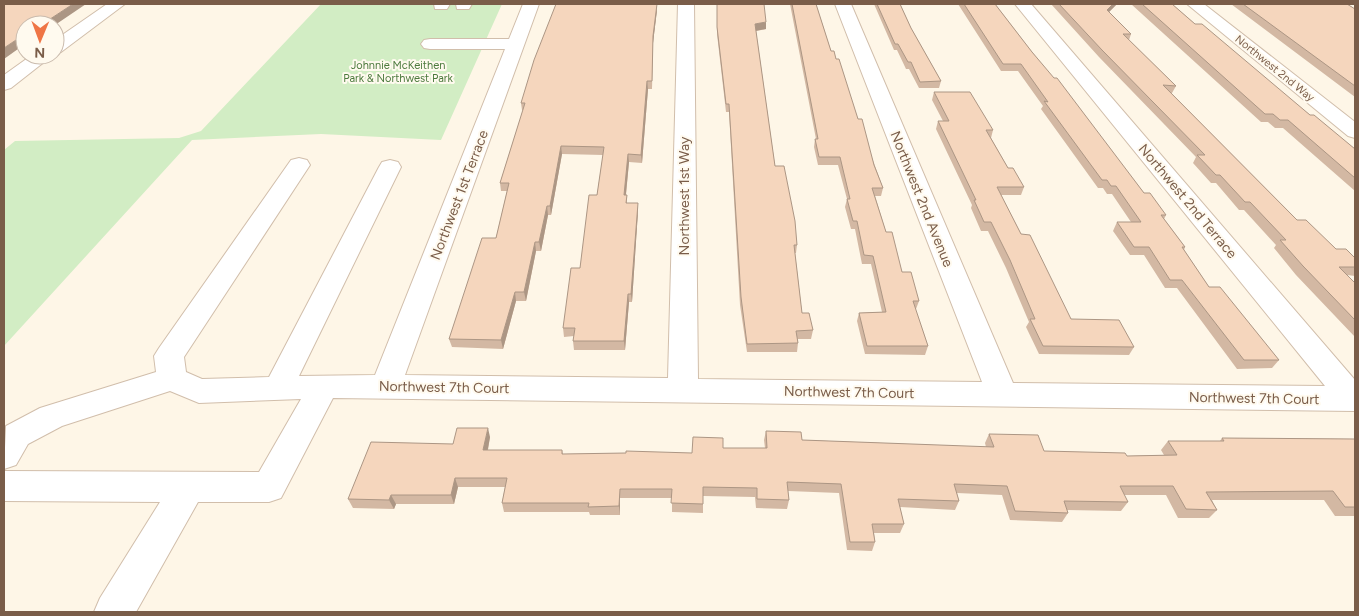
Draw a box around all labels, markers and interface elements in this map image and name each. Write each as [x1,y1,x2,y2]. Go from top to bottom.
north arrow [15,15,65,65]
street label: Northwest 2nd Way [1232,32,1317,104]
text: N [34,44,45,61]
park label: Johnnie McKeithen Park & Northwest Park [343,59,454,85]
street label: Northwest 1st Terrace [427,127,492,263]
street label: Northwest 2nd Avenue [886,129,957,270]
street label: Northwest 1st Way [676,136,693,255]
street label: Northwest 2nd Terrace [1135,141,1241,262]
street label: Northwest 7th Court [379,378,509,397]
street label: Northwest 7th Court [784,383,914,402]
street label: Northwest 7th Court [1189,389,1319,408]

